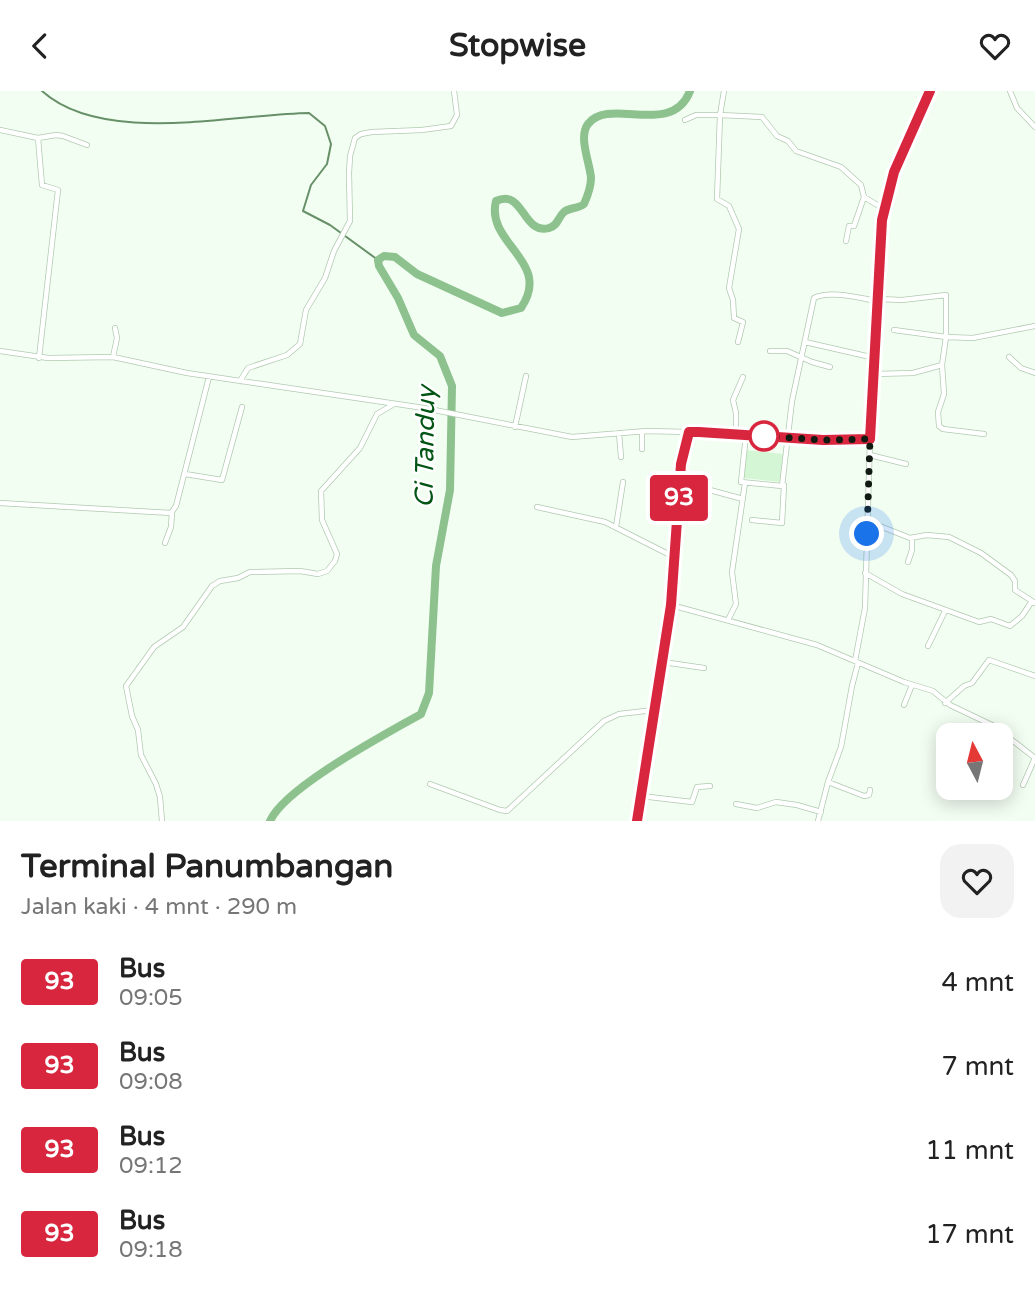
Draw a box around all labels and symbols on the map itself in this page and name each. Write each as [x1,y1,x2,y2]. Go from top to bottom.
water label: Ci Tanduy [408,383,442,508]
unlabelled marker [749,421,779,451]
line badge: 93 [648,475,710,521]
your location [849,516,884,551]
north arrow [936,723,1013,800]

